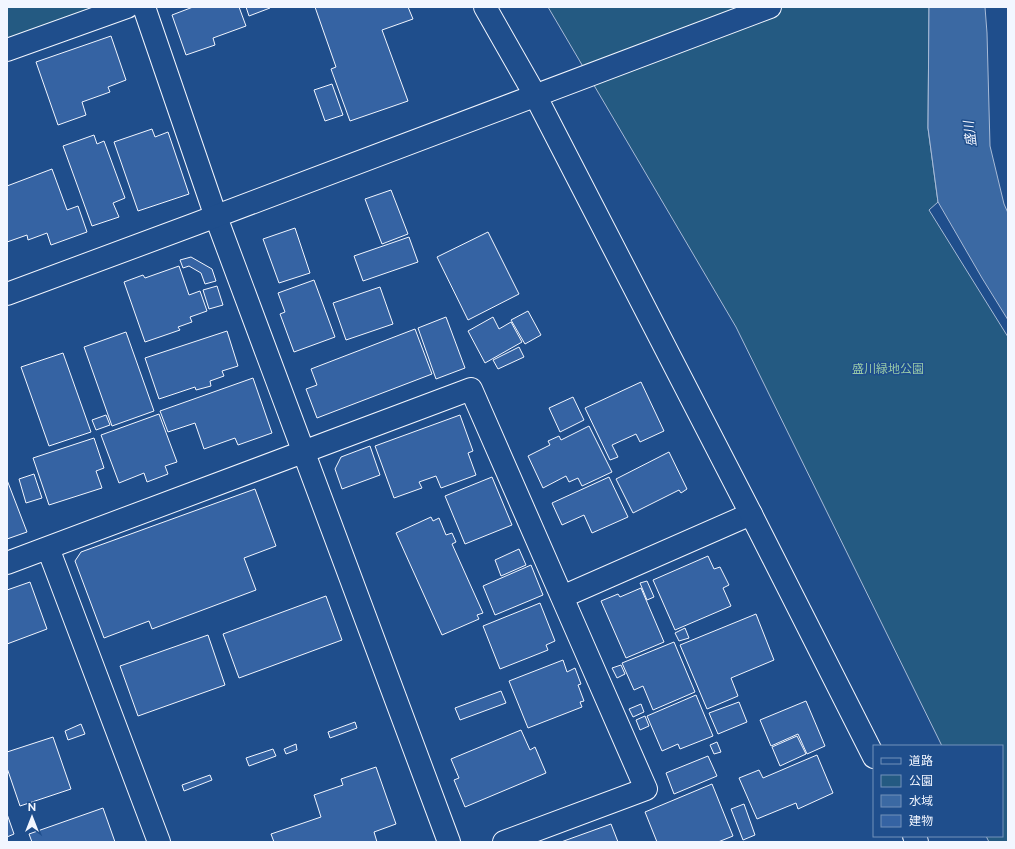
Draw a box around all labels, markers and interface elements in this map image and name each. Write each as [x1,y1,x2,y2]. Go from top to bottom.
water label: 盛川 [961,118,979,148]
park label: 盛川緑地公園 [852,362,924,376]
legend [873,745,1003,837]
text: 道路 [909,754,933,768]
text: 公園 [909,774,933,788]
text: 水域 [909,794,933,808]
north arrow [12,797,52,837]
text: N [28,801,36,814]
text: 建物 [909,814,933,828]

